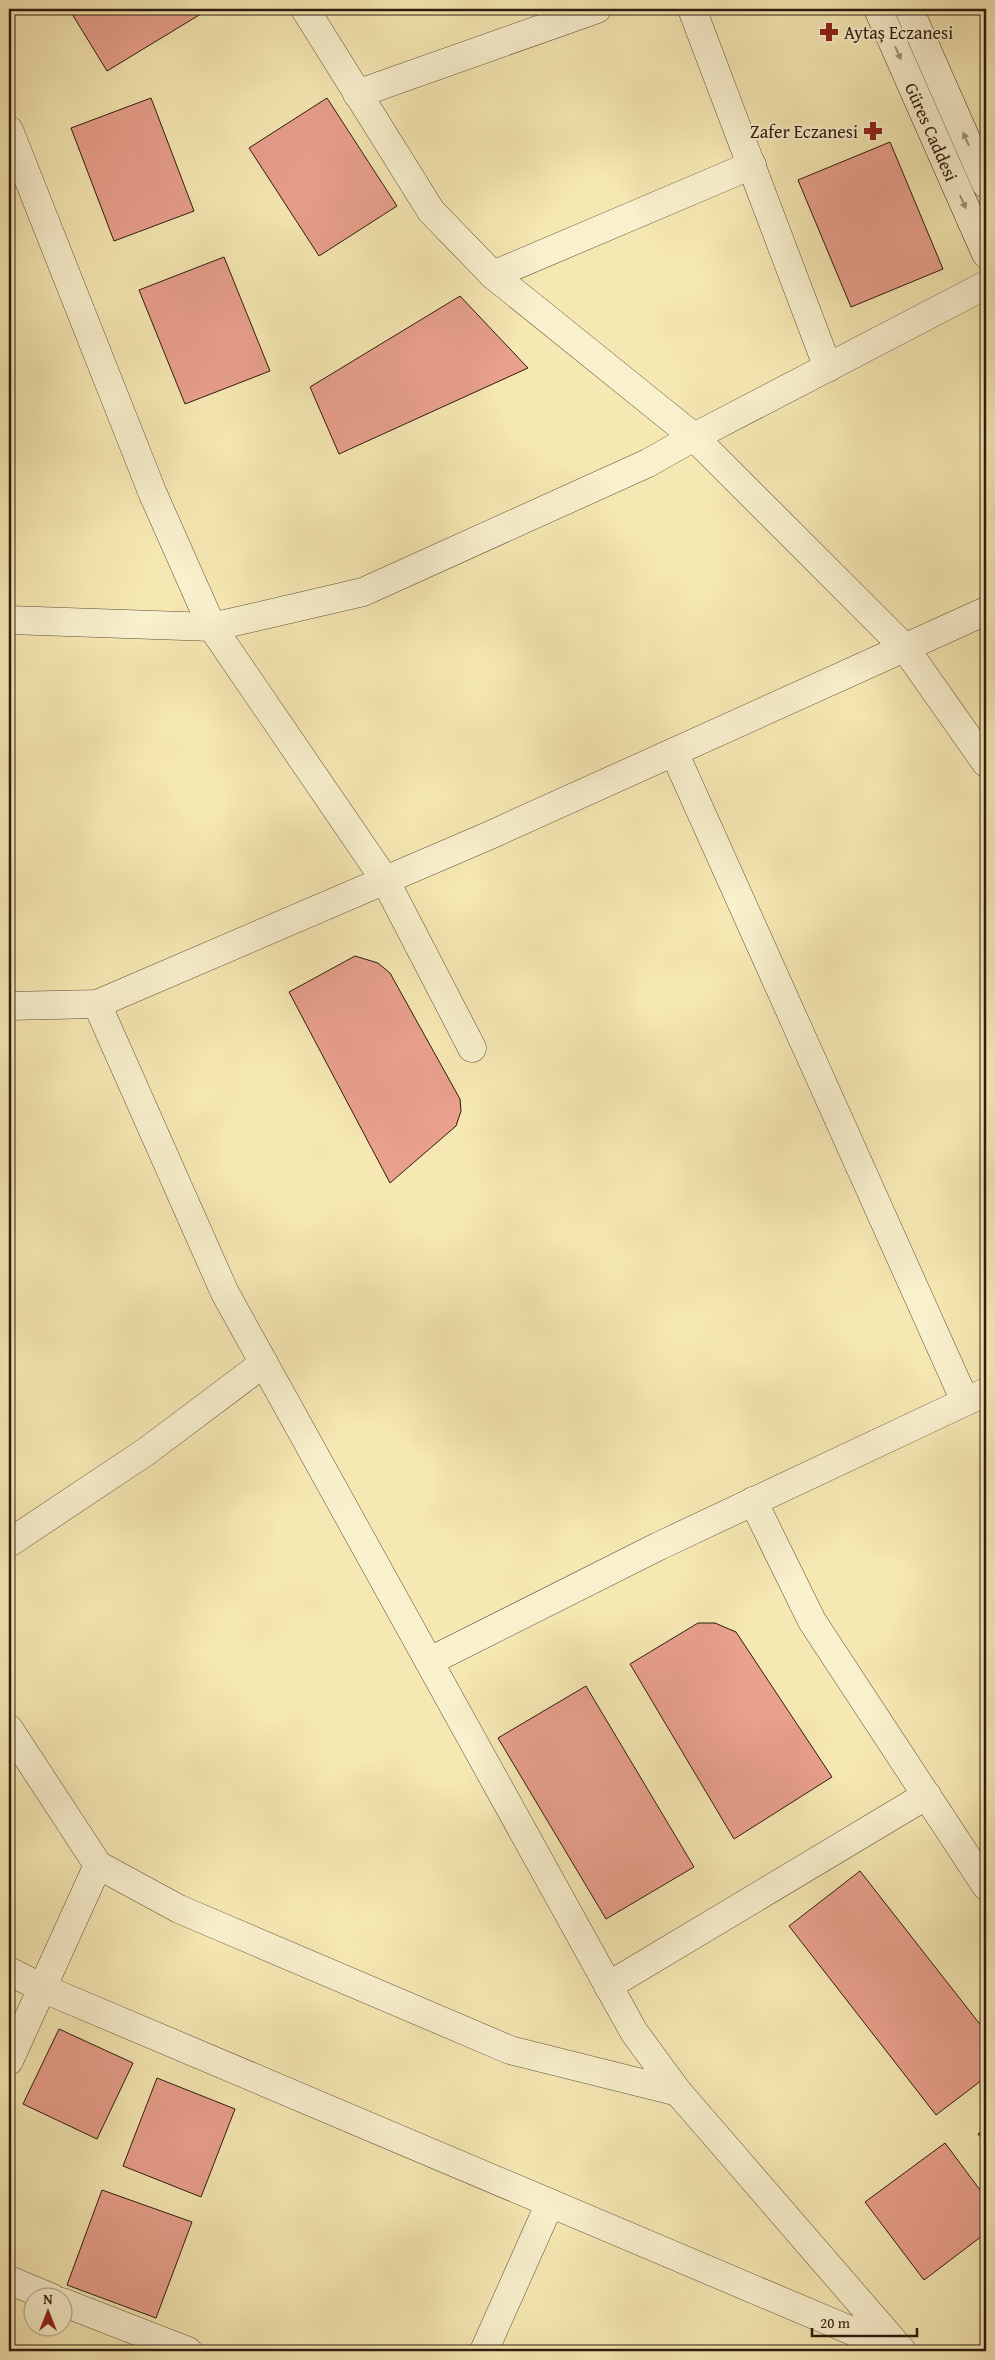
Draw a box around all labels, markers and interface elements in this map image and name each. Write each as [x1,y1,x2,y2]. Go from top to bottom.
place label: Aytaş Eczanesi [844,19,953,46]
pharmacy icon: Aytaş Eczanesi [818,21,840,43]
one-way arrow [894,46,902,60]
street label: Güres Caddesi [898,78,966,185]
place label: Zafer Eczanesi [750,118,858,145]
pharmacy icon: Zafer Eczanesi [862,120,884,142]
one-way arrow [962,132,970,146]
one-way arrow [960,195,968,209]
north arrow [22,2288,72,2338]
text: N [43,2289,53,2309]
scale bar [812,2305,918,2337]
text: 20 m [820,2312,851,2333]

